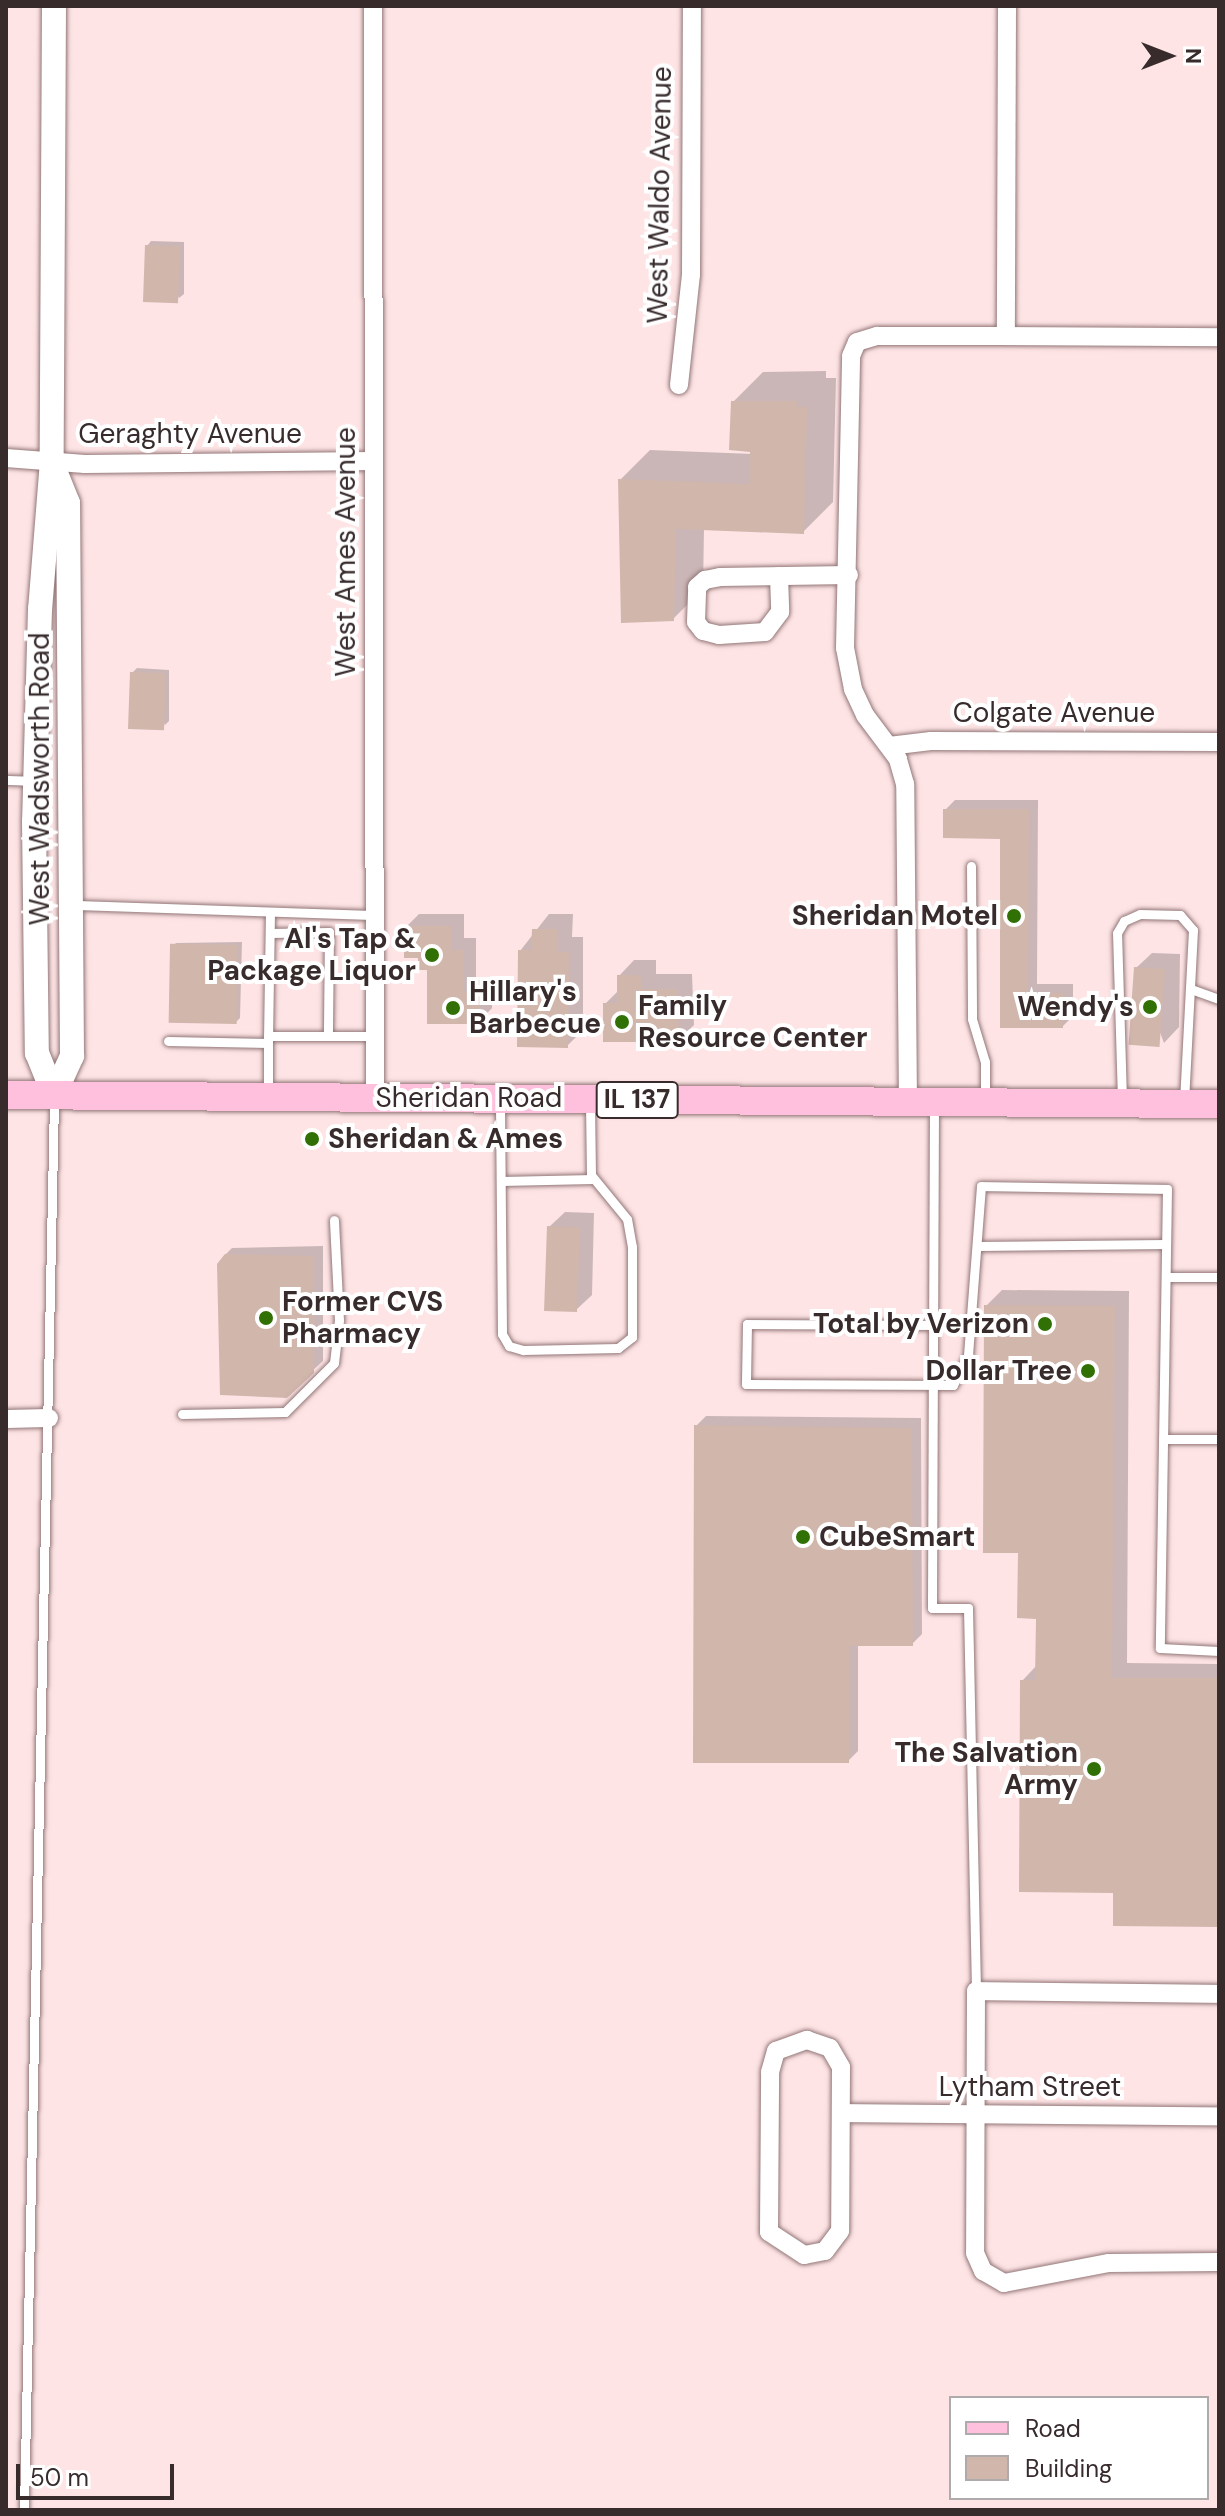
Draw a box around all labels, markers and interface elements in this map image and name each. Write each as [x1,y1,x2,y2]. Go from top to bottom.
north arrow [1129,16,1209,96]
text: N [1179,48,1208,64]
street label: West Waldo Avenue [641,66,679,324]
street label: Geraghty Avenue [78,417,302,451]
street label: West Ames Avenue [329,427,363,677]
street label: West Wadsworth Road [23,633,57,925]
street label: Colgate Avenue [953,696,1155,730]
place label: Sheridan Motel [792,899,998,933]
marker: Sheridan Motel [1005,907,1023,925]
place label: Al's Tap & Package Liquor [207,922,416,988]
marker: Al's Tap & Package Liquor [423,946,441,964]
place label: Hillary's Barbecue [469,975,601,1041]
place label: Family Resource Center [638,989,867,1055]
place label: Wendy's [1017,990,1134,1024]
marker: Wendy's [1141,998,1159,1016]
marker: Hillary's Barbecue [444,999,462,1017]
marker: Family Resource Center [613,1013,631,1031]
road number: IL 137 [595,1078,679,1122]
street label: Sheridan Road [376,1081,562,1115]
place label: Sheridan & Ames [328,1122,563,1156]
marker: Sheridan & Ames [303,1130,321,1148]
place label: Former CVS Pharmacy [282,1285,443,1351]
place label: Total by Verizon [813,1307,1029,1341]
marker: Former CVS Pharmacy [257,1309,275,1327]
marker: Total by Verizon [1036,1315,1054,1333]
place label: Dollar Tree [925,1354,1072,1388]
marker: Dollar Tree [1079,1362,1097,1380]
place label: CubeSmart [819,1520,975,1554]
marker: CubeSmart [794,1528,812,1546]
place label: The Salvation Army [894,1736,1078,1802]
marker: The Salvation Army [1085,1760,1103,1778]
street label: Lytham Street [939,2070,1121,2104]
legend [949,2396,1209,2500]
text: Road [1025,2413,1081,2444]
scale bar [20,2448,178,2498]
text: Building [1025,2453,1112,2484]
text: 50 m [30,2462,89,2493]

